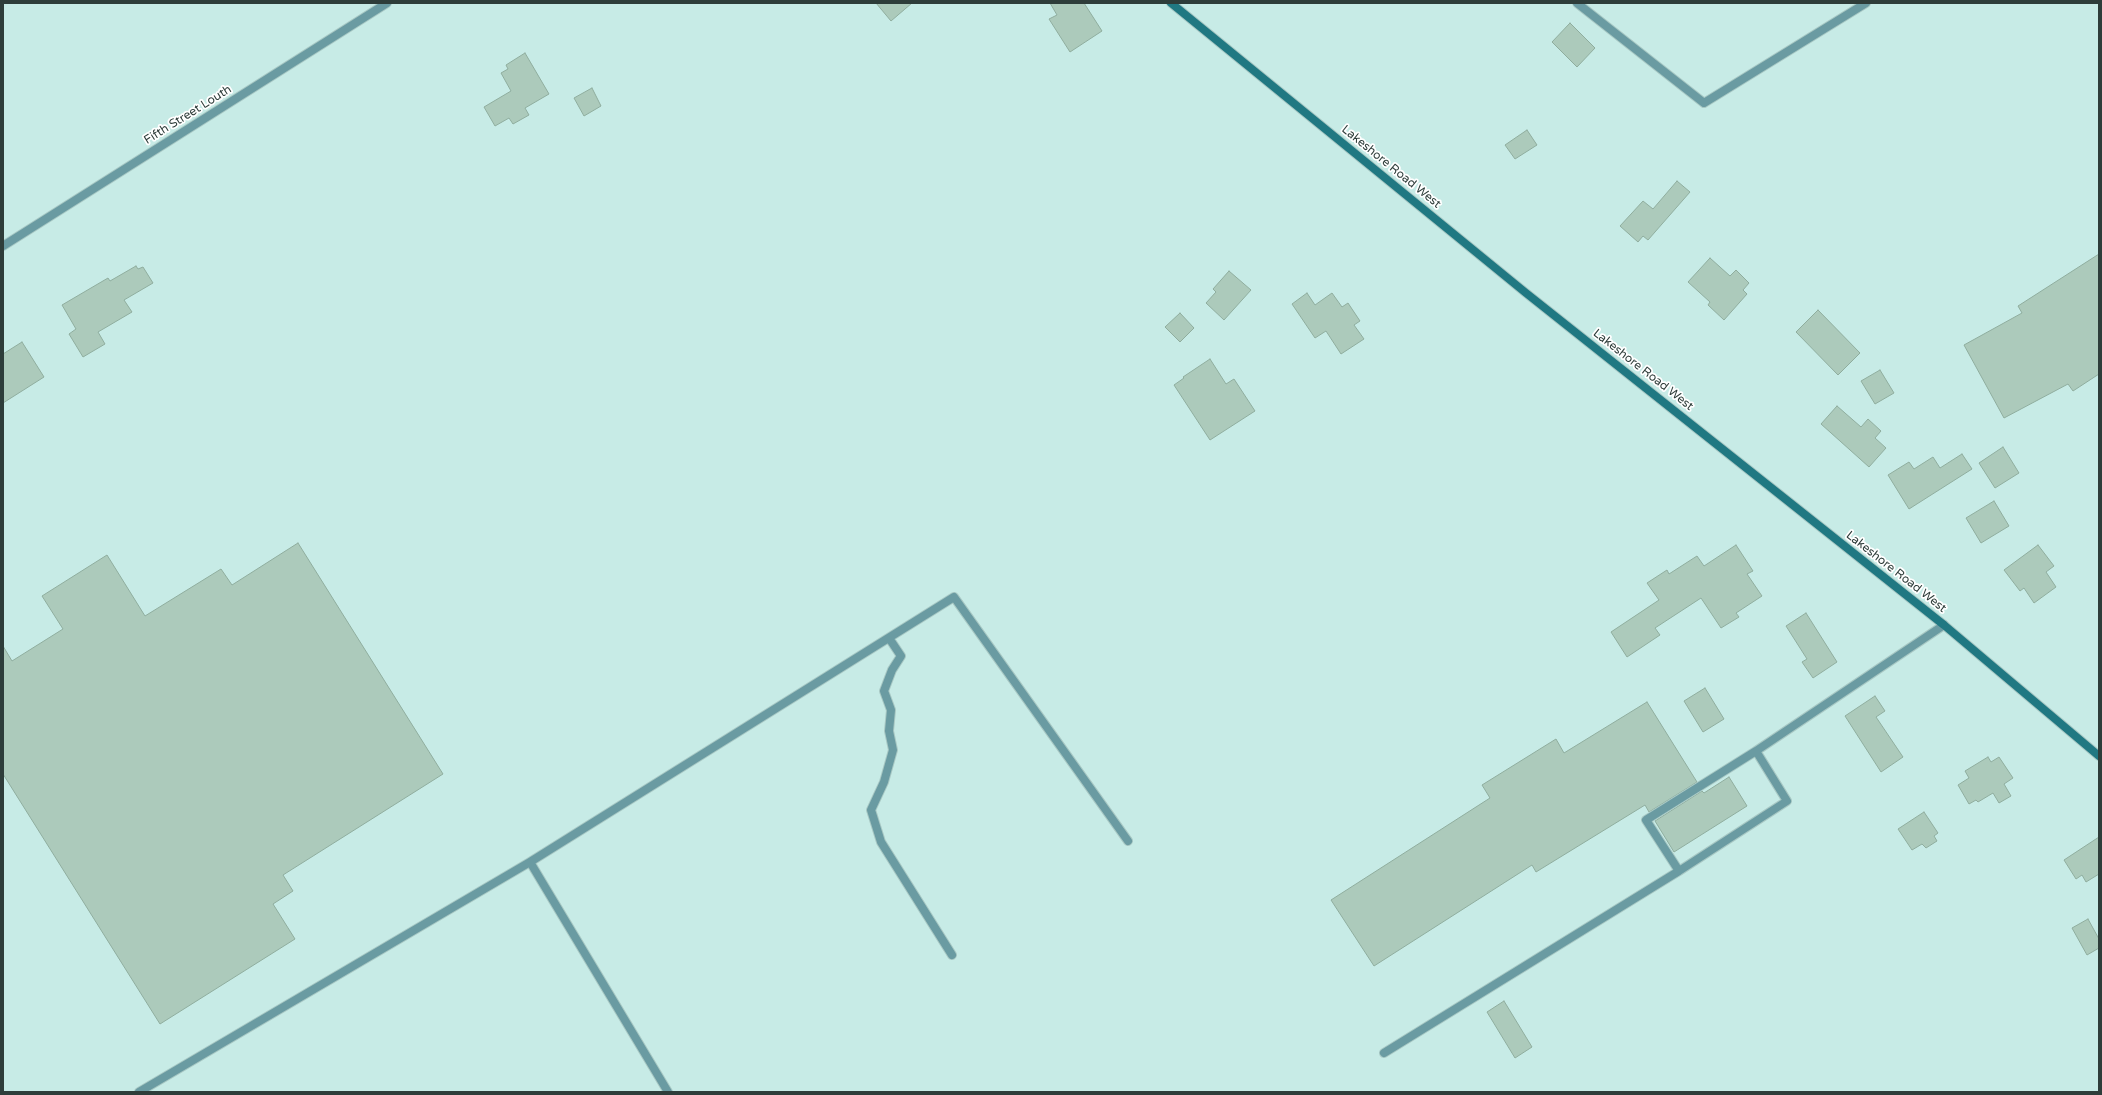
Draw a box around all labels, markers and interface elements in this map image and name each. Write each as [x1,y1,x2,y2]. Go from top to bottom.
street label: Fifth Street Louth [142,82,234,148]
street label: Lakeshore Road West [1338,123,1444,211]
street label: Lakeshore Road West [1590,326,1696,414]
street label: Lakeshore Road West [1843,528,1949,616]

